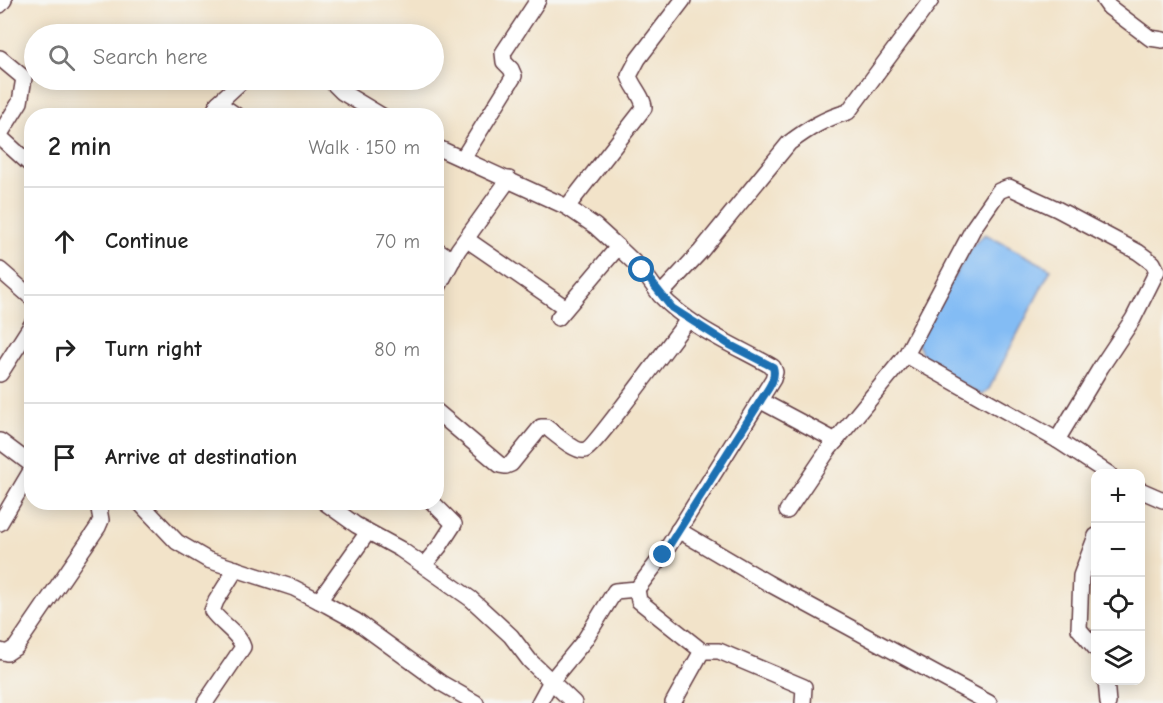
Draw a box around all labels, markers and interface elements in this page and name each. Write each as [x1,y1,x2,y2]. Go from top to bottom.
search box [24,24,444,90]
icon: search [45,41,78,74]
text: Search here [93,44,208,70]
text: 2 min [48,132,111,162]
text: Walk · 150 m [309,136,420,159]
icon: ahead [48,225,81,258]
text: Continue [105,228,188,254]
text: 70 m [375,230,420,253]
route start [628,256,654,282]
icon: right [48,333,81,366]
text: Turn right [105,336,202,362]
text: 80 m [374,338,420,361]
icon: arrive [48,441,81,474]
text: Arrive at destination [105,444,297,470]
map controls [1091,469,1145,685]
button: + [1091,469,1145,523]
button: − [1091,523,1145,577]
route end [649,541,675,567]
button: locate [1091,577,1145,631]
button: layers [1091,631,1145,685]

